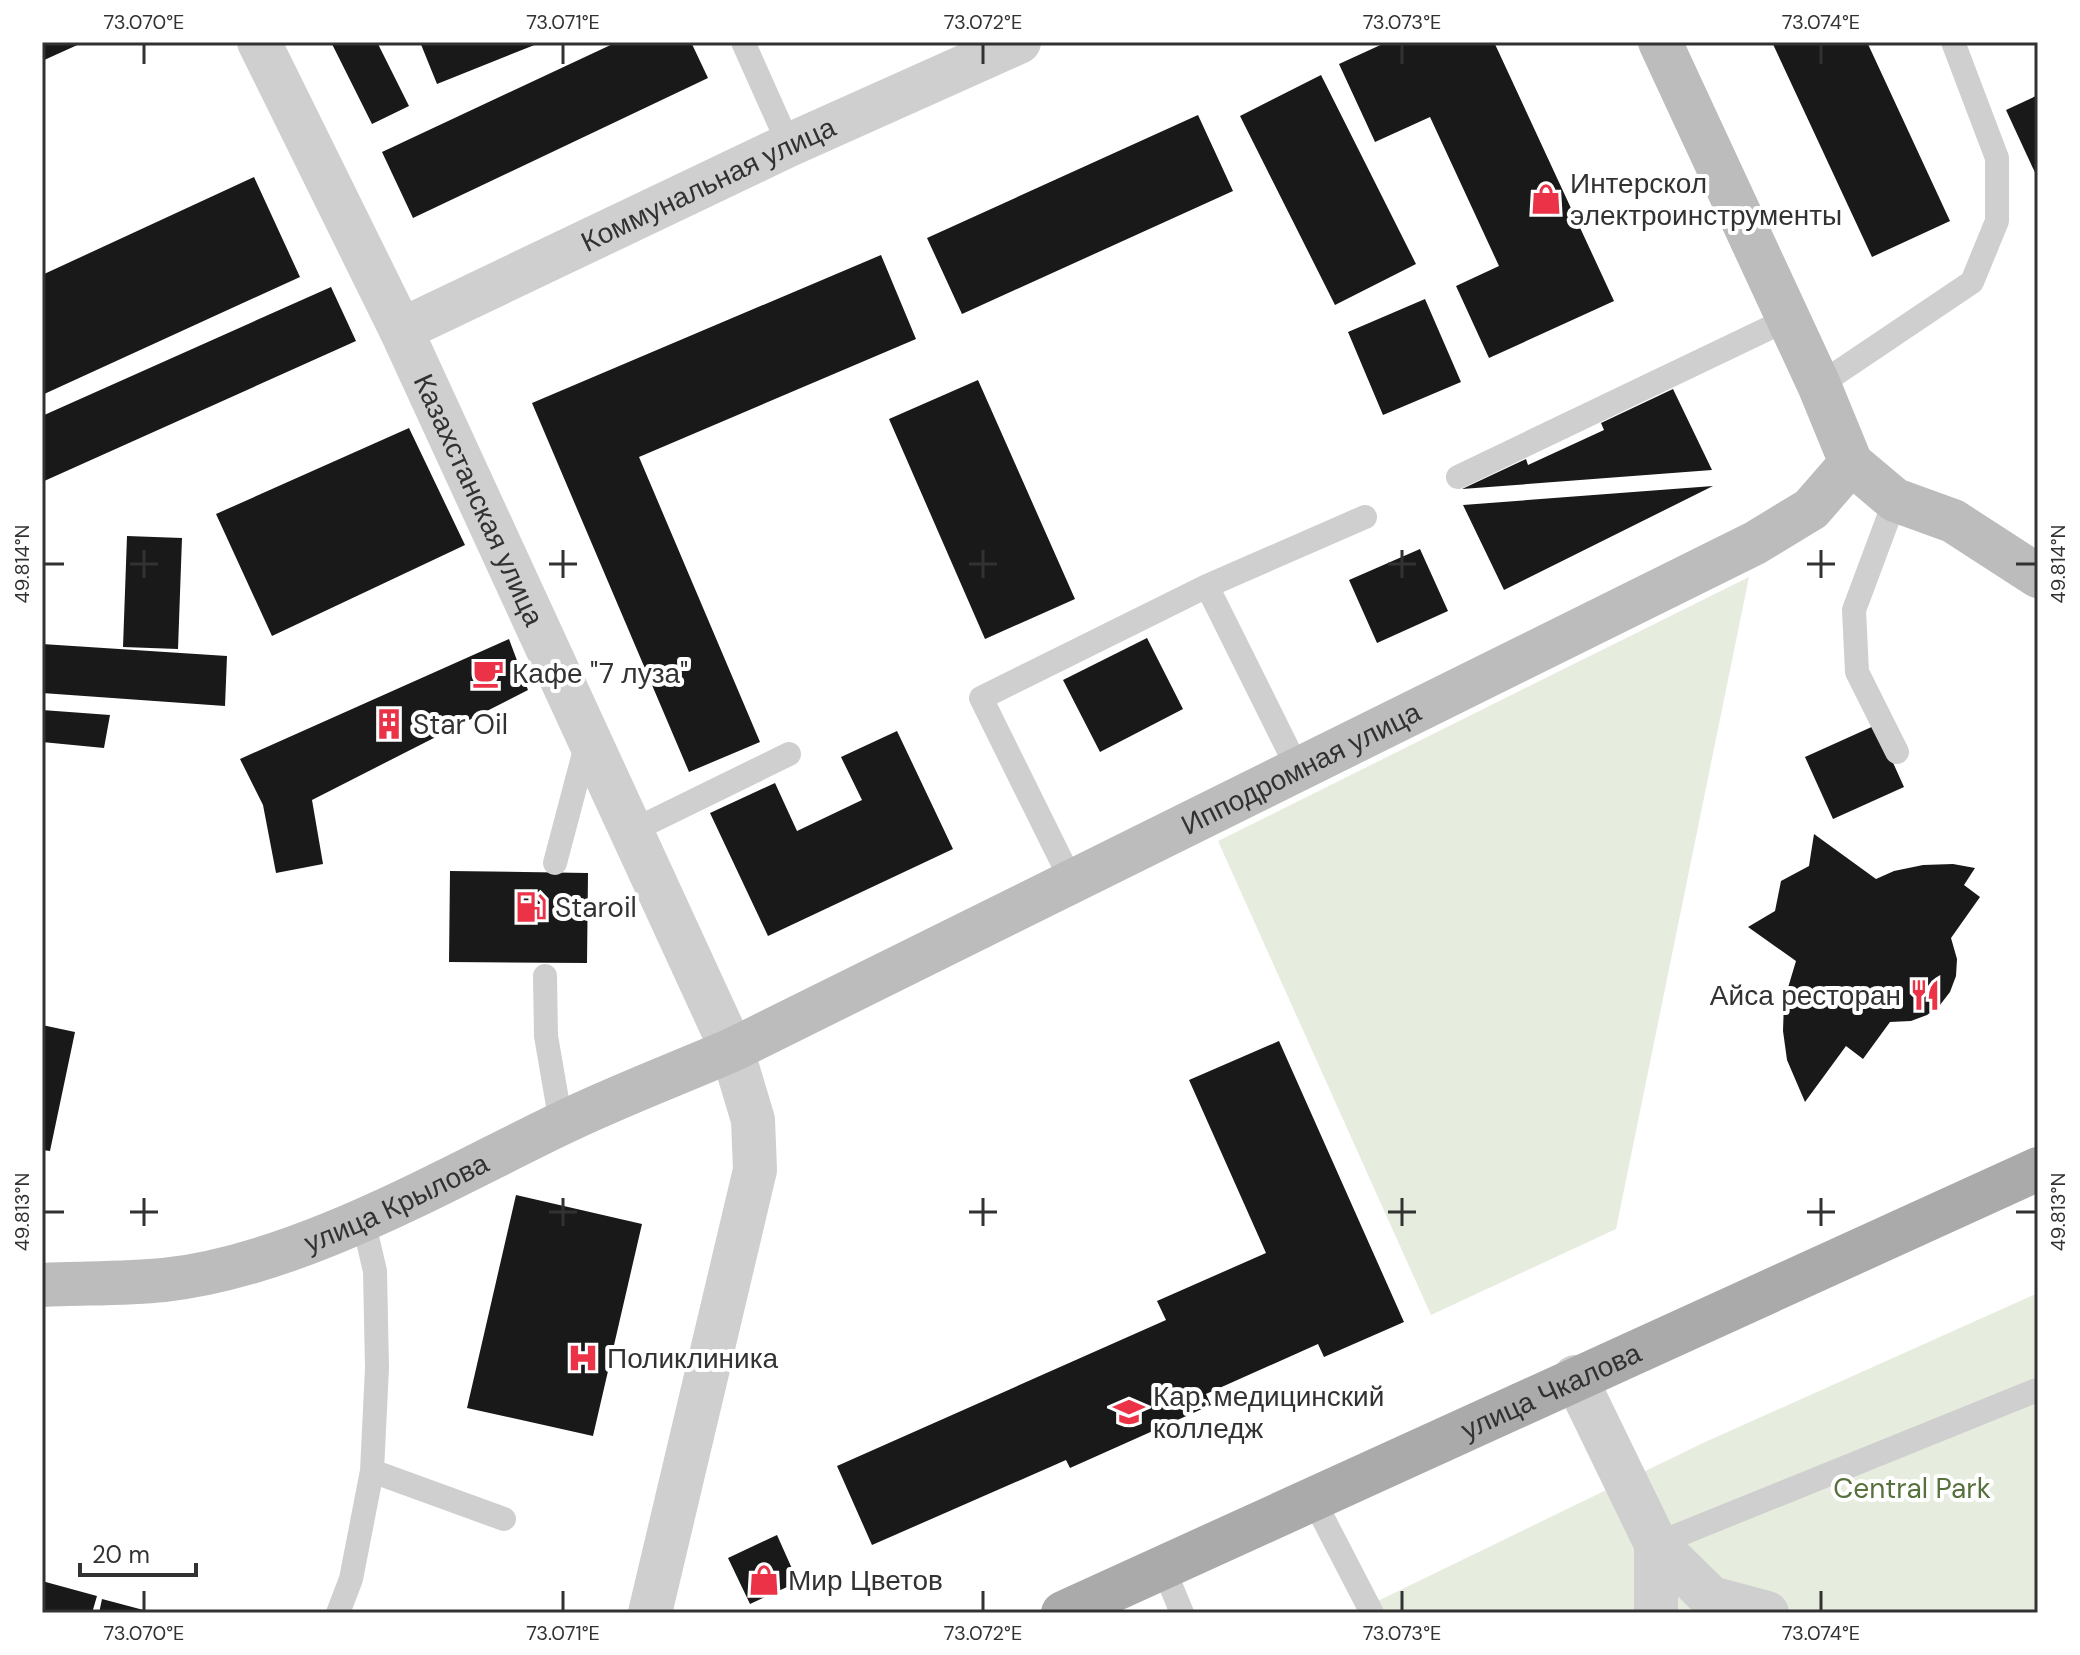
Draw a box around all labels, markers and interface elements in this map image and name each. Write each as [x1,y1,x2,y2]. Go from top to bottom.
text: 73.070°E [104,9,184,35]
text: 73.071°E [526,9,600,35]
text: 73.072°E [944,9,1022,35]
text: 73.073°E [1363,9,1441,35]
text: 73.074°E [1782,9,1860,35]
street label: Коммунальная улица [575,108,842,260]
place label: Интерскол электроинструменты [1570,165,1842,234]
shop icon: Интерскол электроинструменты [1529,182,1563,216]
street label: Казахстанская улица [405,368,553,632]
text: 49.814°N [9,525,35,603]
text: 49.814°N [2045,525,2071,603]
place label: Кафе "7 луза" [512,655,688,692]
cafe icon: Кафе "7 луза" [471,656,505,690]
street label: Ипподромная улица [1175,693,1427,843]
place label: Star Oil [413,706,508,743]
building icon: Star Oil [372,707,406,741]
place label: Staroil [555,889,637,926]
fuel station icon: Staroil [514,890,548,924]
place label: Айса ресторан [1710,977,1901,1014]
restaurant icon: Айса ресторан [1908,978,1942,1012]
street label: улица Крылова [299,1144,495,1261]
text: 49.813°N [9,1173,35,1251]
text: 49.813°N [2045,1173,2071,1251]
street label: улица Чкалова [1455,1334,1647,1448]
place label: Поликлиника [607,1340,779,1377]
hospital icon: Поликлиника [566,1341,600,1375]
place label: Кар. медицинский колледж [1153,1378,1384,1447]
school or university icon: Кар. медицинский колледж [1112,1395,1146,1429]
park label: Central Park [1833,1470,1991,1507]
scale bar [80,1527,196,1577]
text: 20 m [92,1539,150,1570]
place label: Мир Цветов [788,1562,943,1599]
shop icon: Мир Цветов [747,1563,781,1597]
text: 73.070°E [104,1620,184,1646]
text: 73.071°E [526,1620,600,1646]
text: 73.072°E [944,1620,1022,1646]
text: 73.073°E [1363,1620,1441,1646]
text: 73.074°E [1782,1620,1860,1646]

